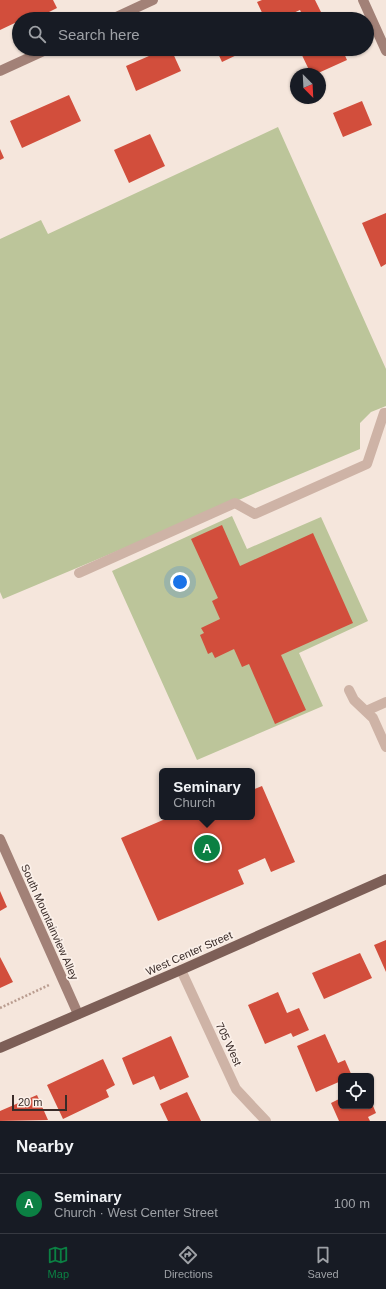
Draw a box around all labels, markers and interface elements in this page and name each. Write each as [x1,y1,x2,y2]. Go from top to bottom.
search box [12,12,374,56]
icon: search [26,23,48,45]
text: Search here [58,26,140,43]
north arrow [290,68,326,104]
your location [170,572,190,592]
popup [159,768,255,820]
text: Seminary [173,778,241,795]
text: Church [173,795,215,810]
pin: A [194,833,220,863]
street label: South Mountainview Alley [19,862,81,982]
street label: West Center Street [144,929,234,977]
street label: 705 West [214,1020,244,1068]
map controls [338,1073,374,1109]
button: locate [338,1073,374,1109]
scale bar [12,1093,67,1112]
text: 20 m [18,1096,42,1108]
text: Nearby [16,1137,74,1156]
text: Seminary [54,1188,122,1205]
text: A [24,1196,34,1211]
text: 100 m [334,1196,370,1211]
text: Church · West Center Street [54,1205,218,1220]
tab: Map [47,1244,69,1280]
tab: Directions [164,1244,213,1280]
tab: Saved [307,1244,339,1280]

